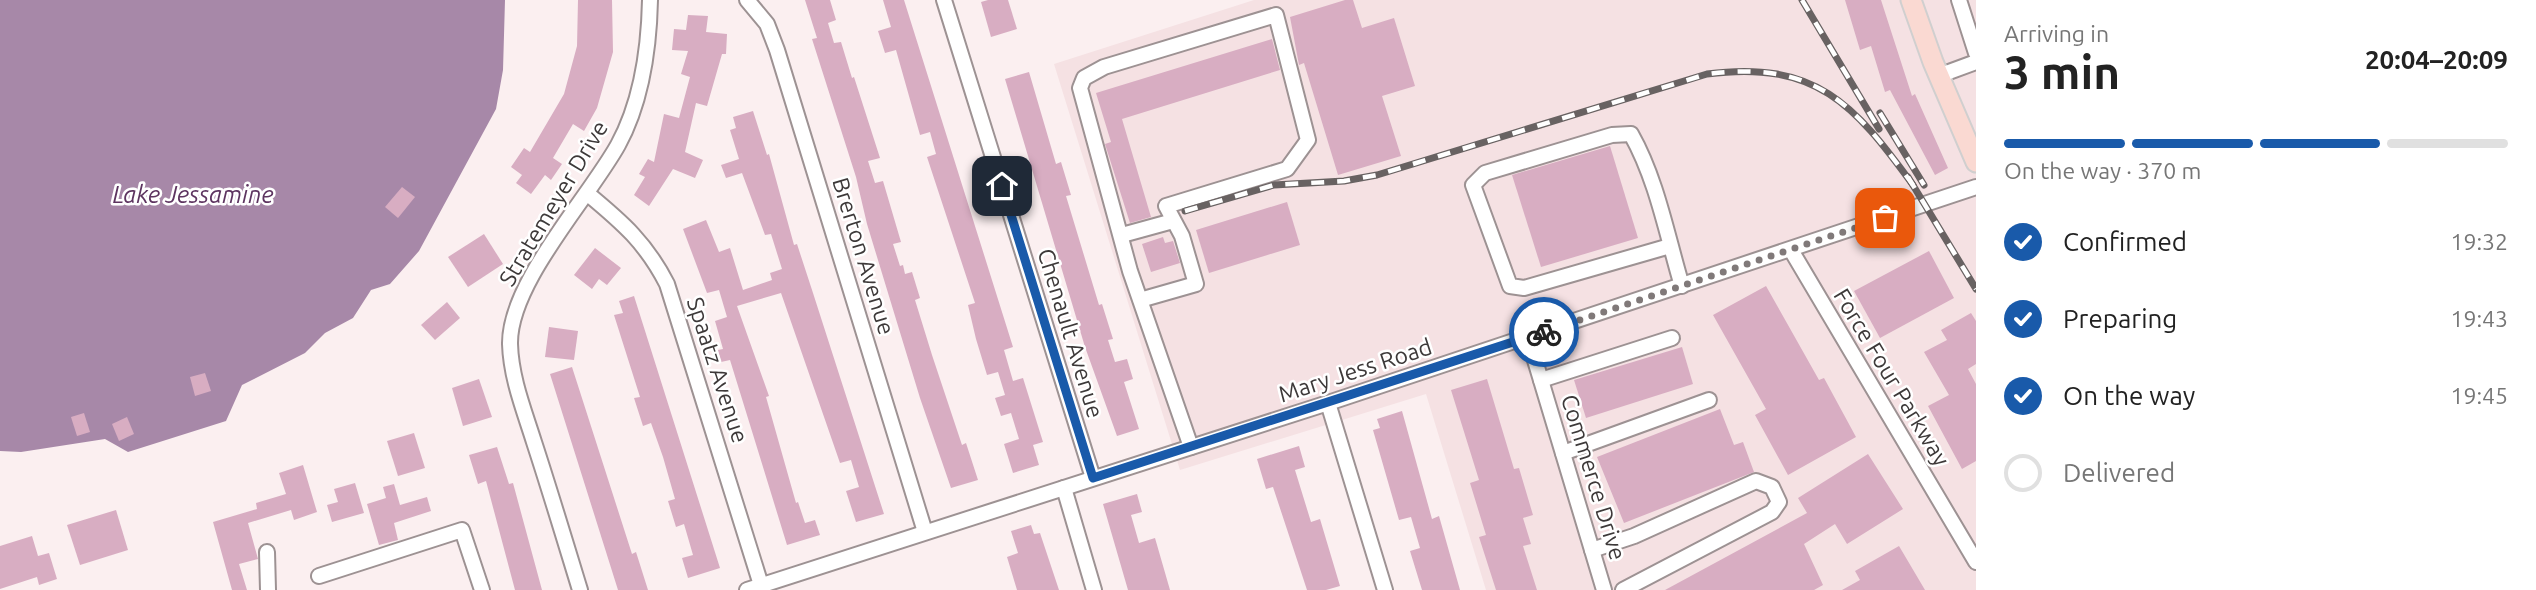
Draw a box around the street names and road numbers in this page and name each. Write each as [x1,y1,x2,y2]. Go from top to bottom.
street label: Stratemeyer Drive [494,116,612,290]
street label: Brerton Avenue [828,174,900,338]
street label: Chenault Avenue [1033,245,1109,421]
street label: Force Four Parkway [1829,284,1955,470]
street label: Spaatz Avenue [683,294,753,446]
street label: Mary Jess Road [1275,333,1435,407]
street label: Commerce Drive [1557,391,1631,563]

